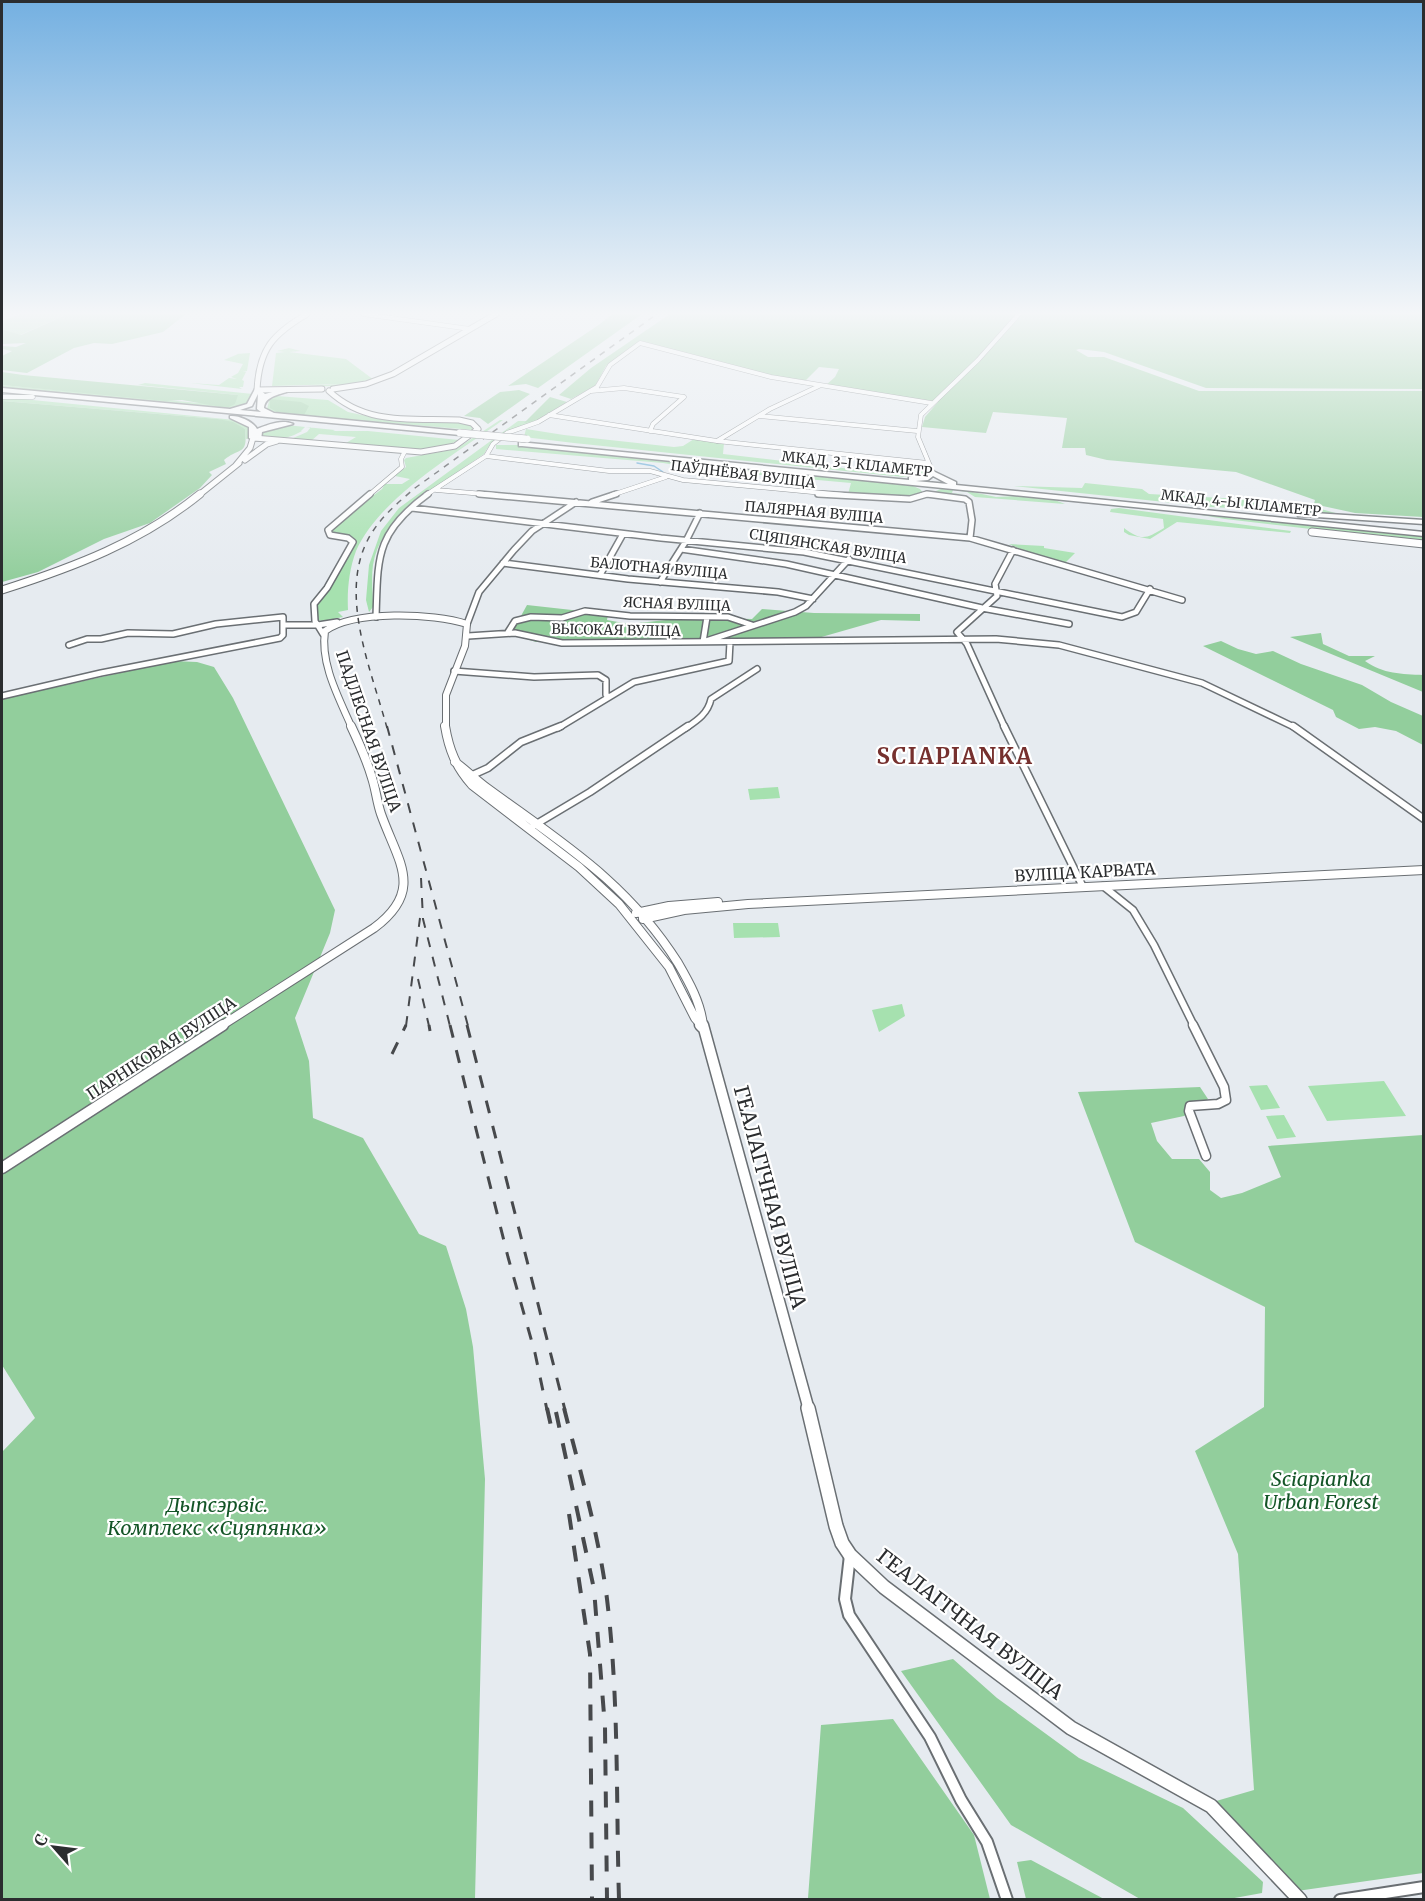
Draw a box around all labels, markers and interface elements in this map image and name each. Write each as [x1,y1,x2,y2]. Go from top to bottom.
street label: МКАД, 3-І КІЛАМЕТР [781,447,933,481]
street label: ПАЎДНЁВАЯ ВУЛІЦА [669,456,817,492]
street label: МКАД, 4-Ы КІЛАМЕТР [1160,486,1322,520]
street label: ПАЛЯРНАЯ ВУЛІЦА [744,497,884,527]
street label: СЦЯПЯНСКАЯ ВУЛІЦА [748,525,908,567]
street label: БАЛОТНАЯ ВУЛІЦА [589,553,729,583]
street label: ЯСНАЯ ВУЛІЦА [623,593,731,615]
street label: ВЫСОКАЯ ВУЛІЦА [551,620,681,640]
street label: ПАДЛЕСНАЯ ВУЛІЦА [332,648,406,815]
district label: SCIAPIANKA [877,742,1033,770]
street label: ВУЛІЦА КАРВАТА [1014,858,1157,886]
street label: ПАРНІКОВАЯ ВУЛІЦА [83,992,240,1104]
street label: ГЕАЛАГІЧНАЯ ВУЛІЦА [729,1083,813,1312]
park label: Sciapianka Urban Forest [1264,1466,1379,1514]
park label: Дыпсэрвіс. Комплекс «Сцяпянка» [107,1492,327,1540]
street label: ГЕАЛАГІЧНАЯ ВУЛІЦА [872,1543,1069,1705]
north arrow [24,1817,84,1877]
text: С [29,1831,52,1849]

